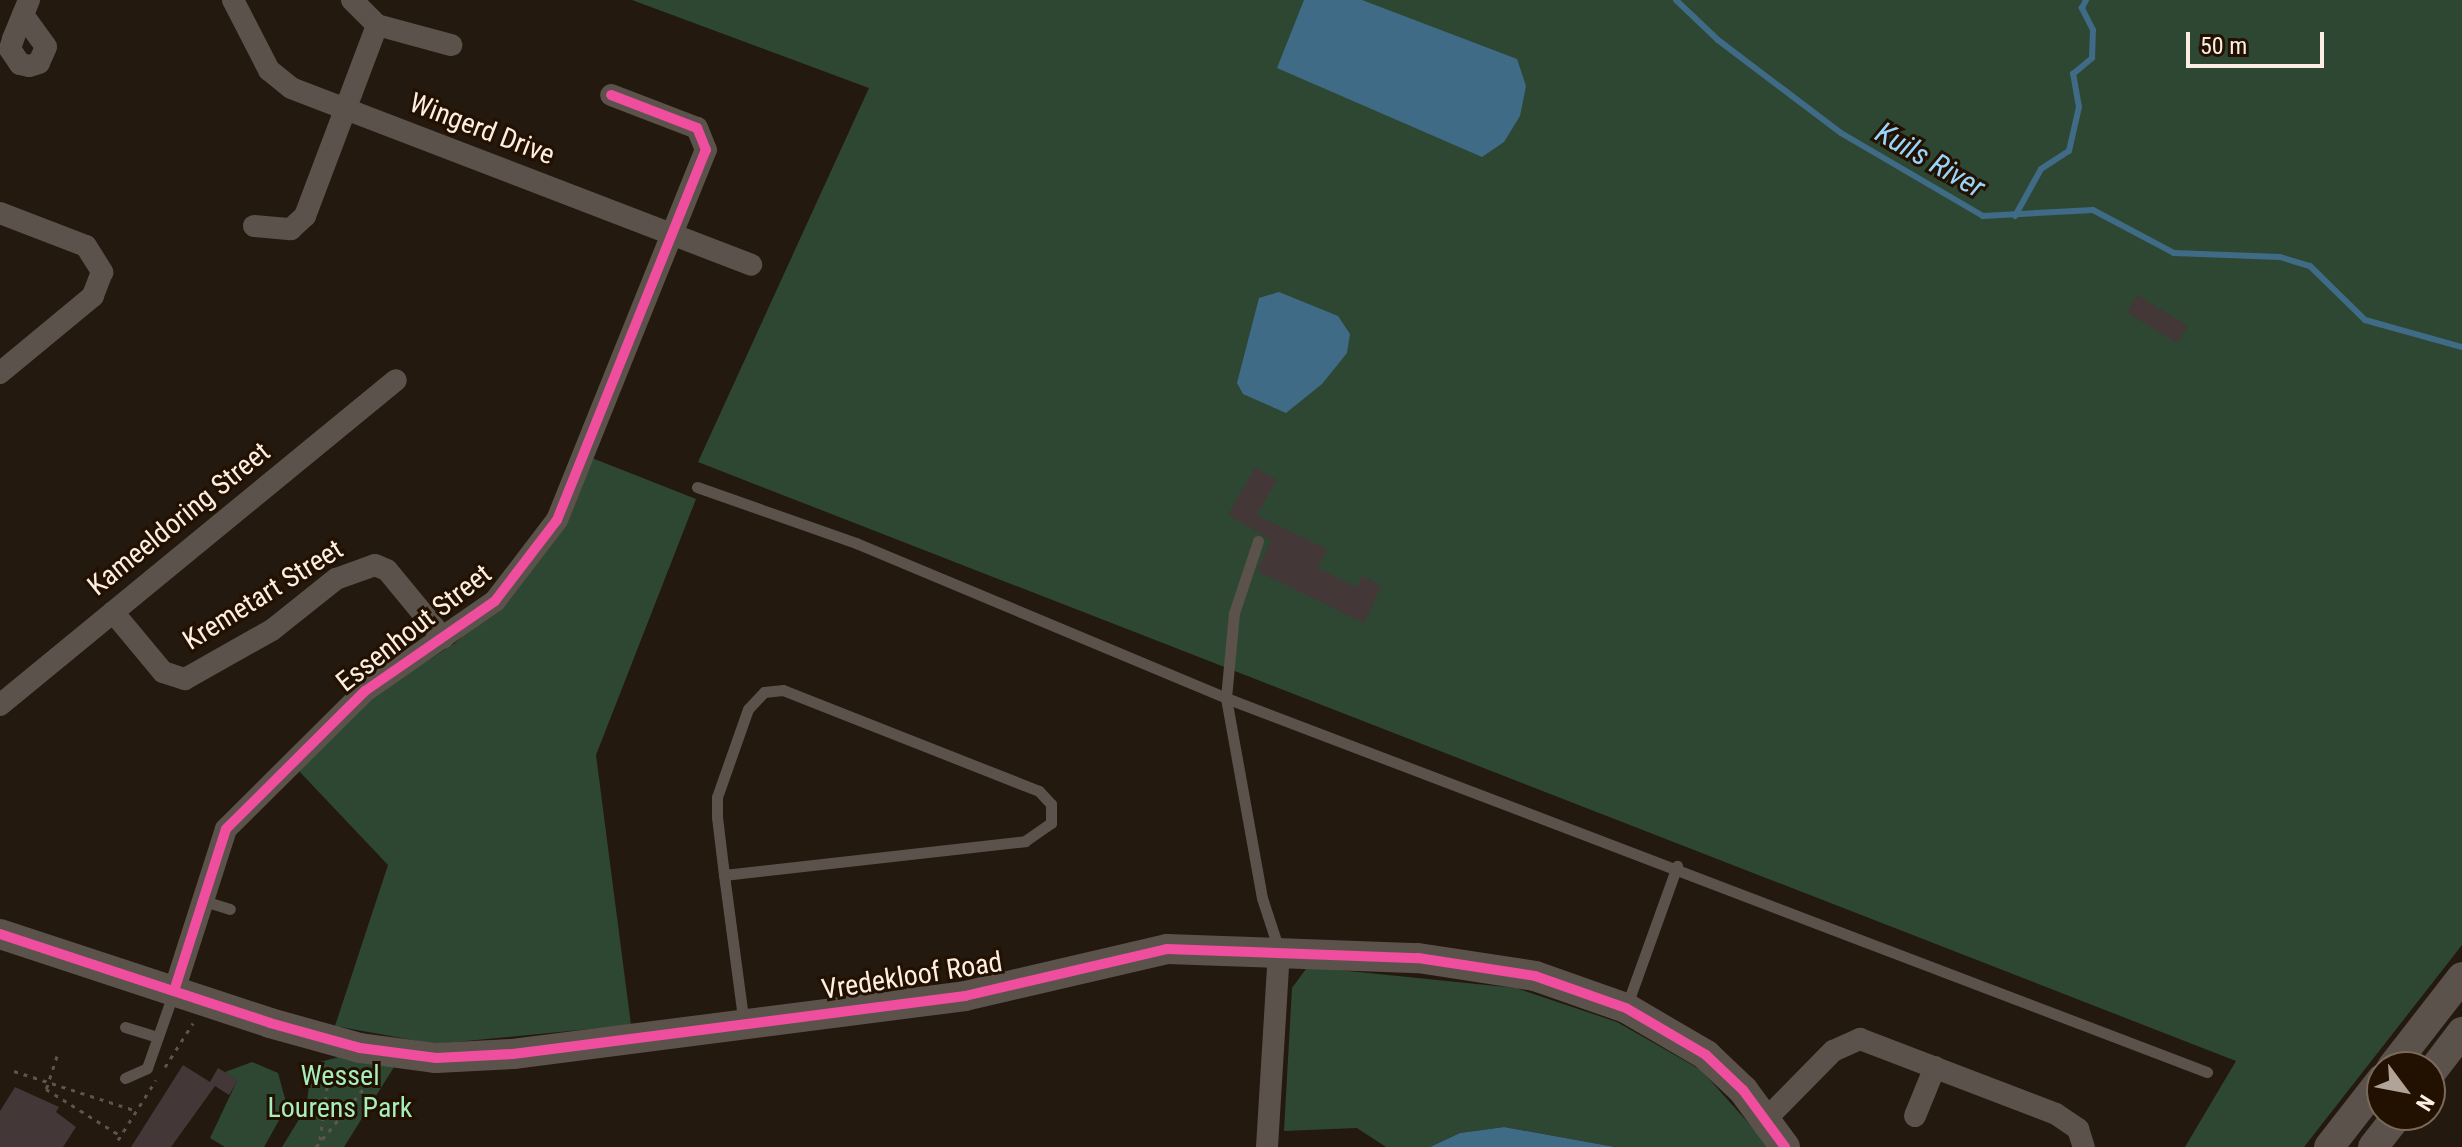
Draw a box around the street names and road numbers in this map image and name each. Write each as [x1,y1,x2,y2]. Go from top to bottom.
street label: Wingerd Drive [405,86,559,172]
street label: Kameeldoring Street [81,435,277,603]
street label: Kremetart Street [177,533,349,657]
street label: Essenhout Street [330,557,498,699]
street label: Vredekloof Road [819,945,1005,1007]

